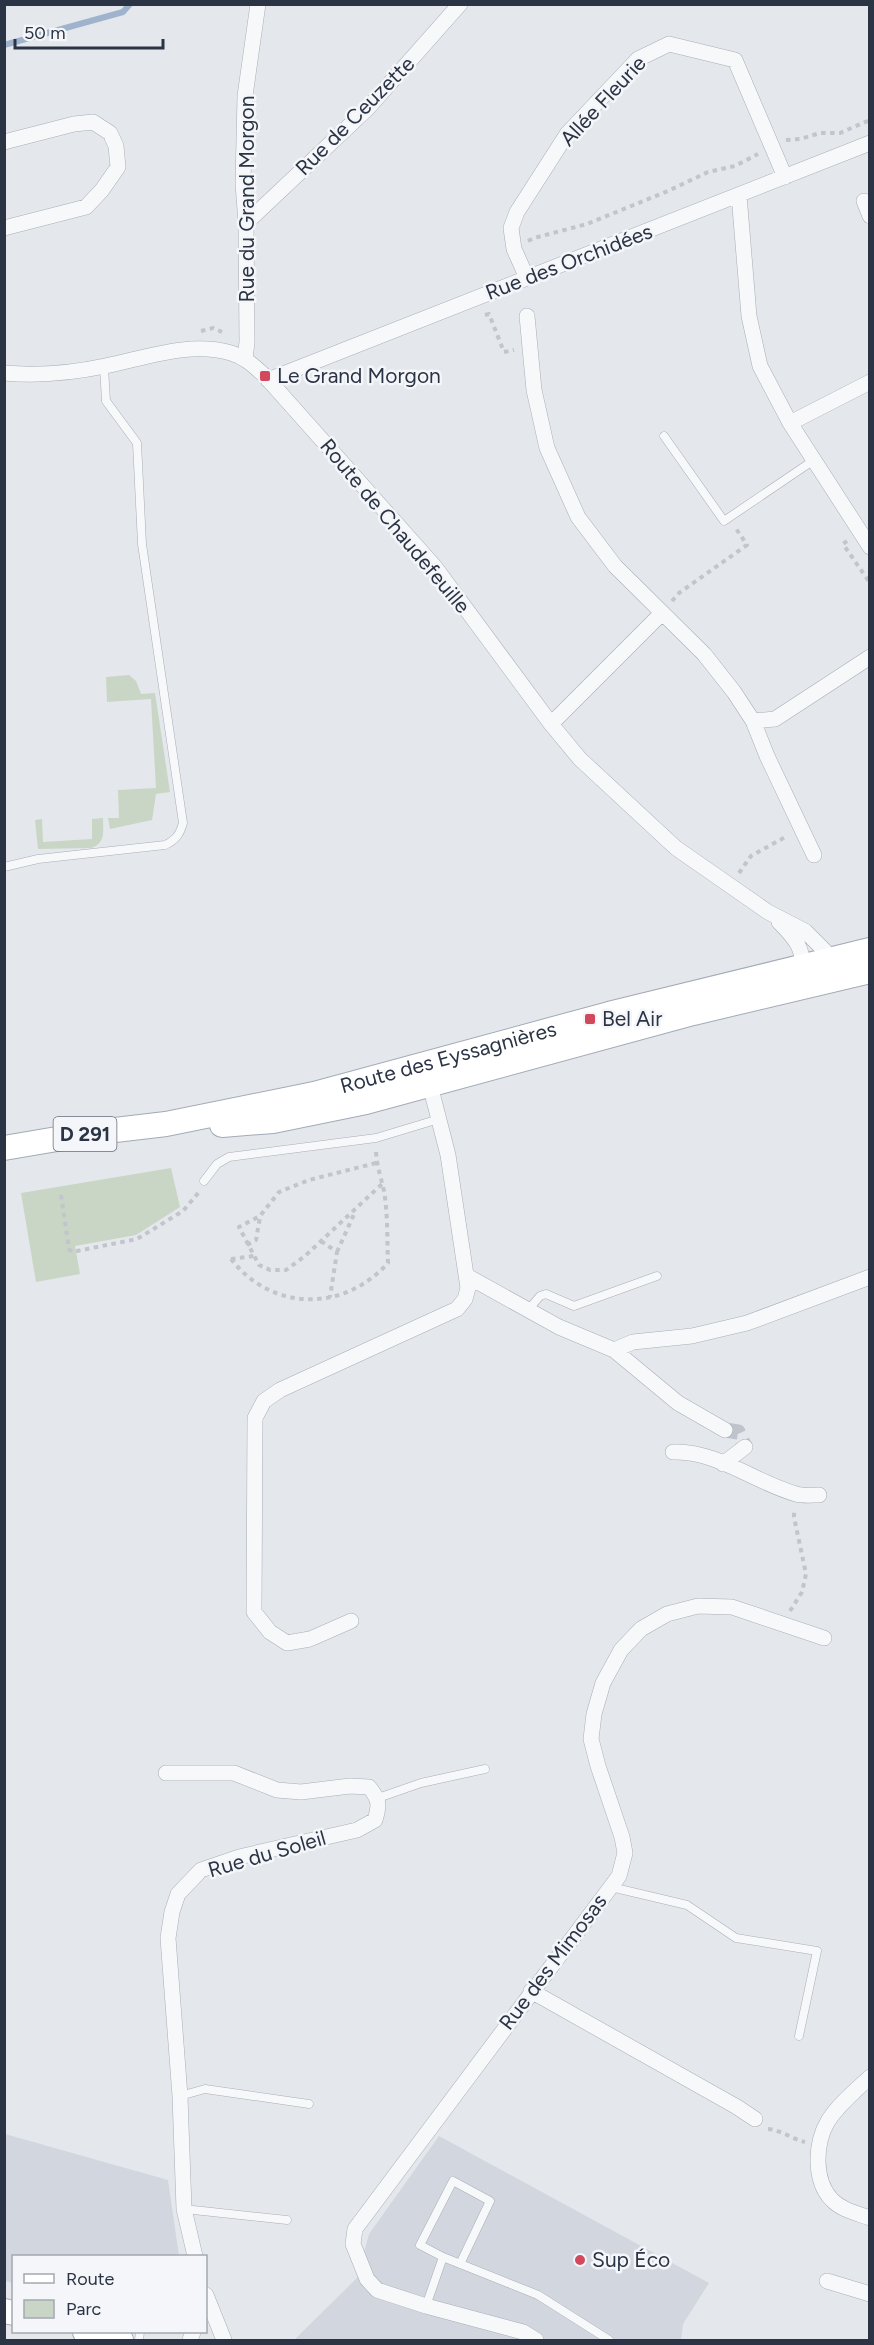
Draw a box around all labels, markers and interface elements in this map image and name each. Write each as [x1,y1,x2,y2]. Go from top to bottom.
scale bar [15,12,164,50]
text: 50 m [24,22,66,44]
street label: Allée Fleurie [555,50,651,151]
street label: Rue de Ceuzette [290,51,419,180]
street label: Rue du Grand Morgon [234,96,259,302]
street label: Rue des Orchidées [482,218,656,305]
place label: Le Grand Morgon [277,363,441,388]
marker: Le Grand Morgon [258,369,272,383]
street label: Route de Chaudefeuille [315,433,476,618]
place label: Bel Air [602,1006,662,1031]
marker: Bel Air [583,1012,597,1026]
street label: Route des Eyssagnières [337,1016,559,1098]
road number: D 291 [54,1117,116,1151]
street label: Rue du Soleil [205,1825,329,1882]
street label: Rue des Mimosas [493,1889,612,2034]
place label: Sup Éco [592,2247,670,2272]
marker: Sup Éco [573,2253,587,2267]
legend [12,2255,207,2333]
text: Route [66,2268,115,2290]
text: Parc [66,2298,102,2320]

